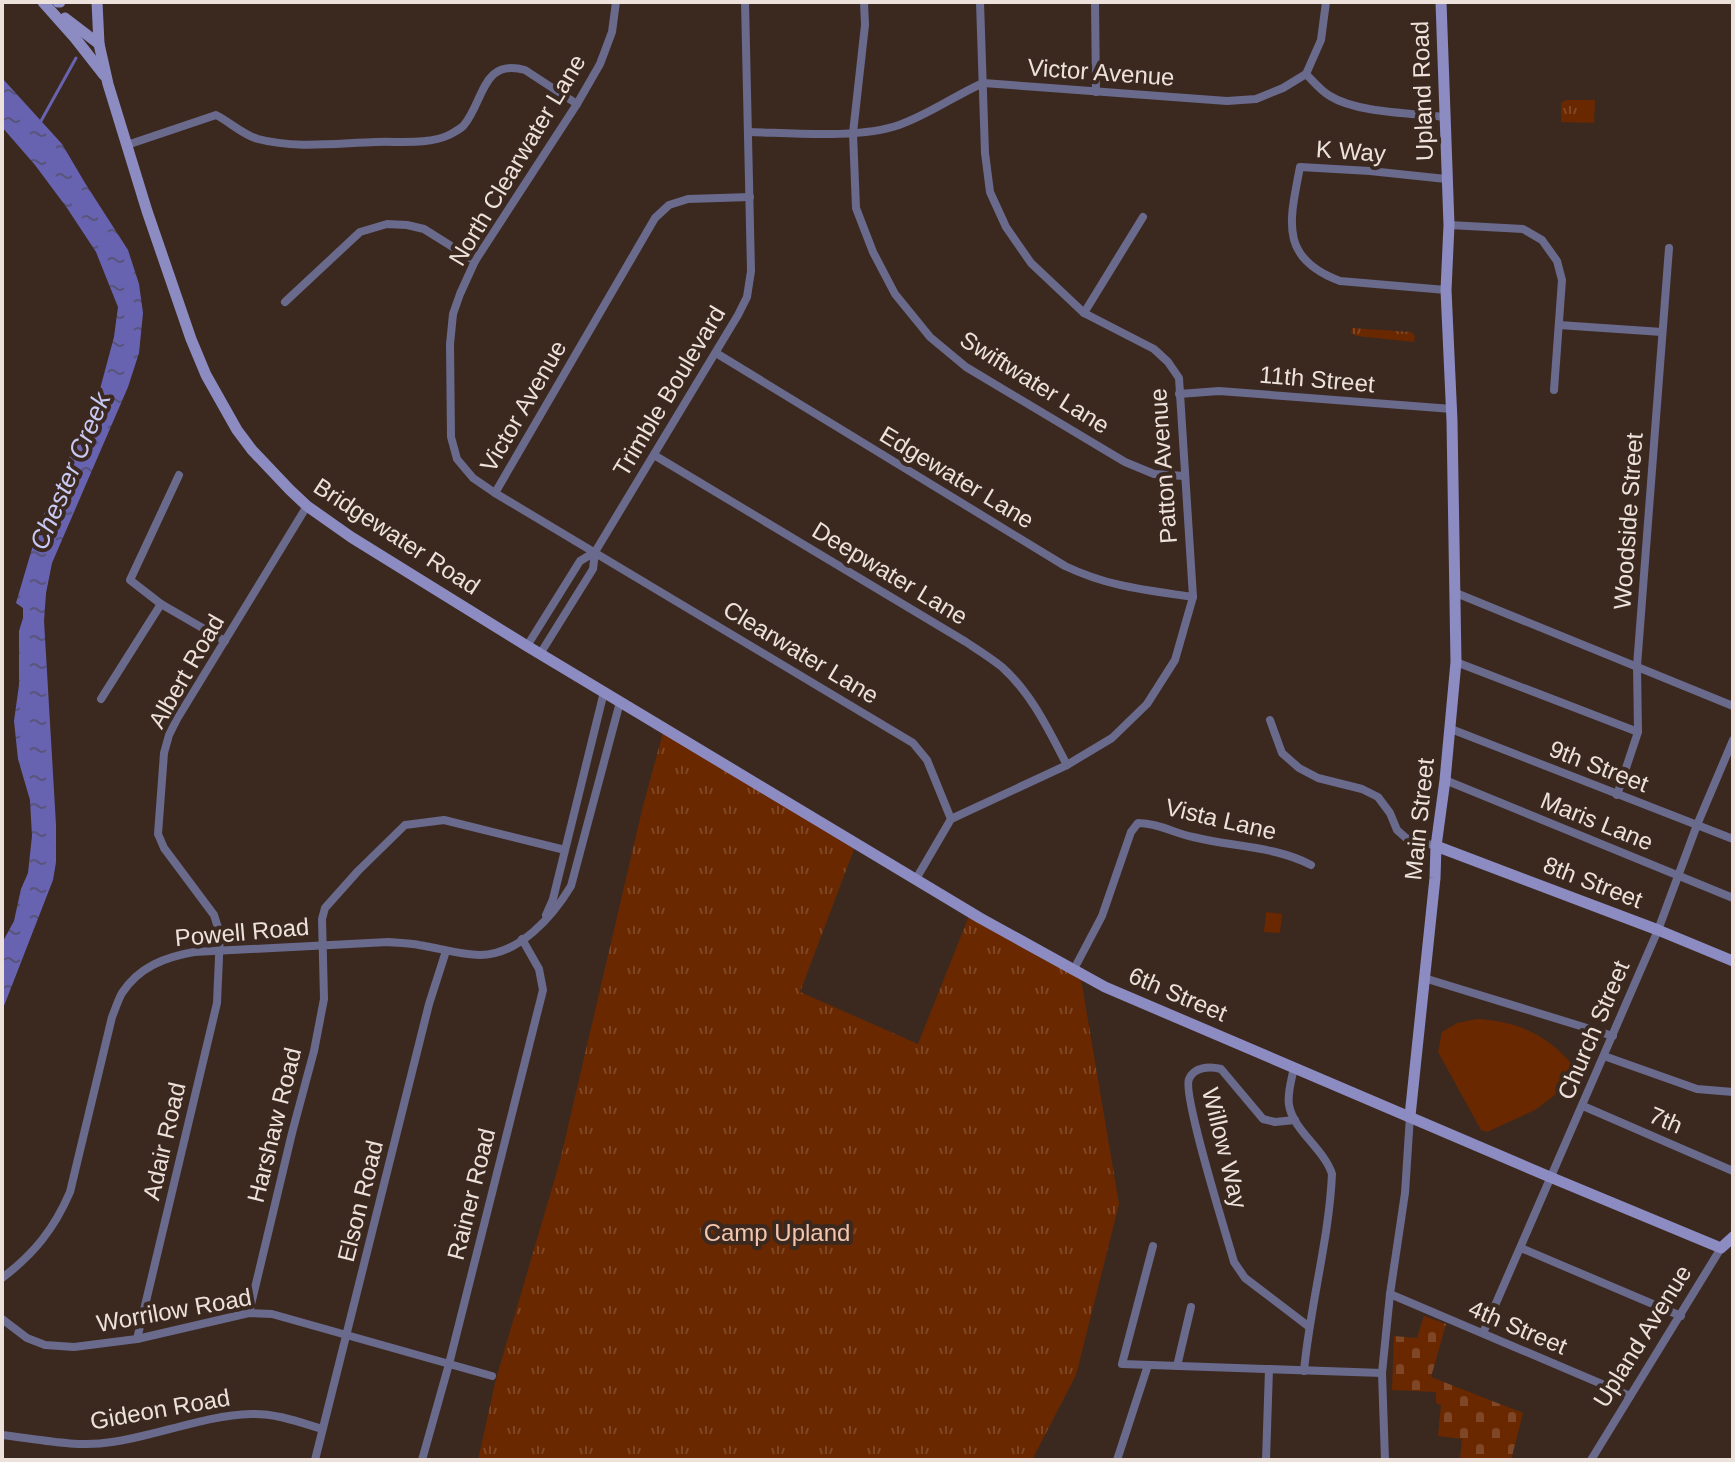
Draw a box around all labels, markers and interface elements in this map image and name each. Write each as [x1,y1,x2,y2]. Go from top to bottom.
street label: Upland Road [1406,21,1438,161]
street label: North Clearwater Lane [443,50,591,270]
street label: Victor Avenue [1027,53,1175,91]
street label: K Way [1315,135,1387,167]
street label: Trimble Boulevard [608,301,730,481]
street label: Swiftwater Lane [955,325,1115,439]
street label: Victor Avenue [475,335,571,477]
street label: 11th Street [1258,361,1376,398]
water label: Chester Creek [23,386,117,554]
street label: Patton Avenue [1144,387,1182,545]
street label: Edgewater Lane [875,420,1039,534]
street label: Woodside Street [1608,431,1648,610]
street label: Bridgewater Road [309,472,485,600]
street label: Deepwater Lane [808,516,972,630]
street label: Clearwater Lane [719,595,883,709]
street label: Albert Road [143,609,229,733]
street label: 9th Street [1546,735,1653,797]
street label: Main Street [1399,756,1439,881]
street label: Maris Lane [1537,786,1657,856]
street label: Vista Lane [1163,793,1279,845]
street label: 8th Street [1540,851,1647,913]
street label: Powell Road [174,913,310,951]
street label: Church Street [1552,956,1634,1103]
street label: 6th Street [1125,961,1231,1027]
street label: Harshaw Road [242,1045,306,1205]
street label: Adair Road [137,1079,191,1203]
street label: Willow Way [1197,1085,1253,1211]
street label: 7th [1645,1101,1687,1139]
street label: Rainer Road [442,1125,500,1263]
street label: Elson Road [332,1138,388,1264]
park label: Camp Upland [704,1219,850,1246]
street label: Upland Avenue [1588,1260,1696,1412]
street label: Worrilow Road [94,1283,254,1337]
street label: 4th Street [1465,1294,1571,1360]
street label: Gideon Road [88,1383,232,1435]

